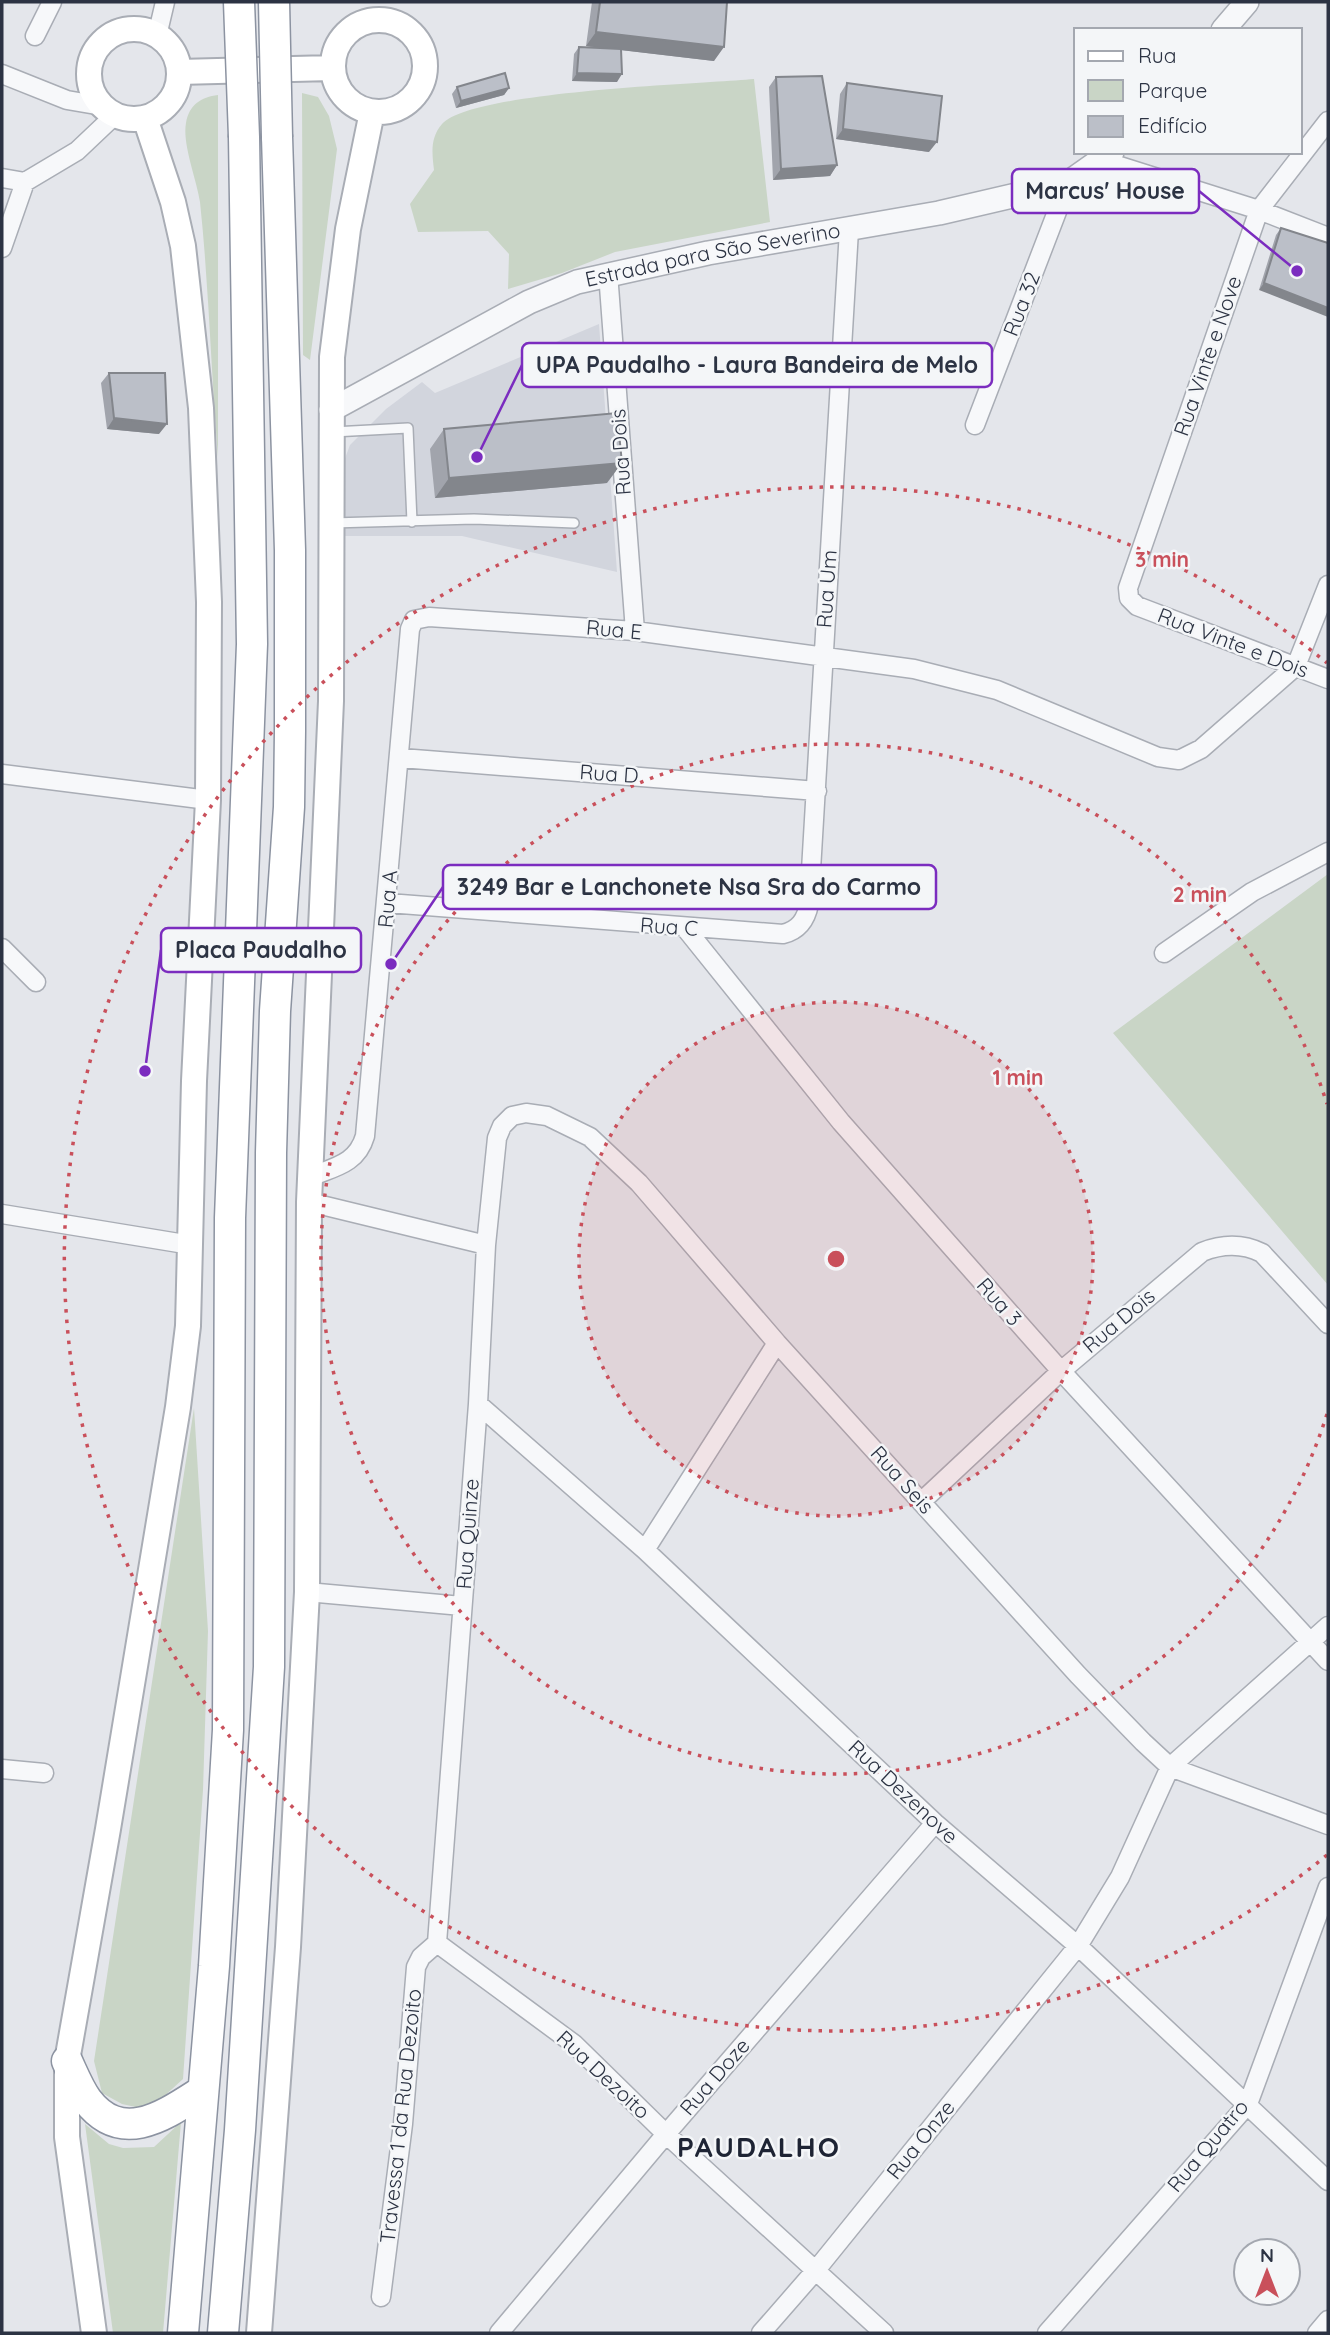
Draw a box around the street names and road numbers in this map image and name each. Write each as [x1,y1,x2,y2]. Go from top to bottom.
street label: Estrada para São Severino [583,216,842,292]
street label: Rua 32 [997,268,1045,340]
street label: Rua Vinte e Nove [1167,272,1247,439]
street label: Rua Dois [604,408,636,496]
street label: Rua Um [810,549,842,629]
street label: Rua Vinte e Dois [1154,601,1312,683]
street label: Rua E [585,614,643,644]
street label: Rua D [579,758,640,788]
street label: Rua A [372,869,402,929]
street label: Rua C [639,911,699,941]
street label: Rua 3 [972,1272,1028,1331]
street label: Rua Dois [1077,1282,1160,1358]
street label: Rua Seis [866,1440,940,1519]
street label: Rua Quinze [450,1478,484,1590]
street label: Rua Dezenove [843,1734,964,1849]
street label: Travessa 1 da Rua Dezoito [374,1987,426,2244]
street label: Rua Dezoito [552,2024,656,2124]
street label: Rua Doze [674,2032,755,2120]
street label: Rua Quatro [1161,2094,1253,2197]
street label: Rua Onze [880,2095,960,2184]

